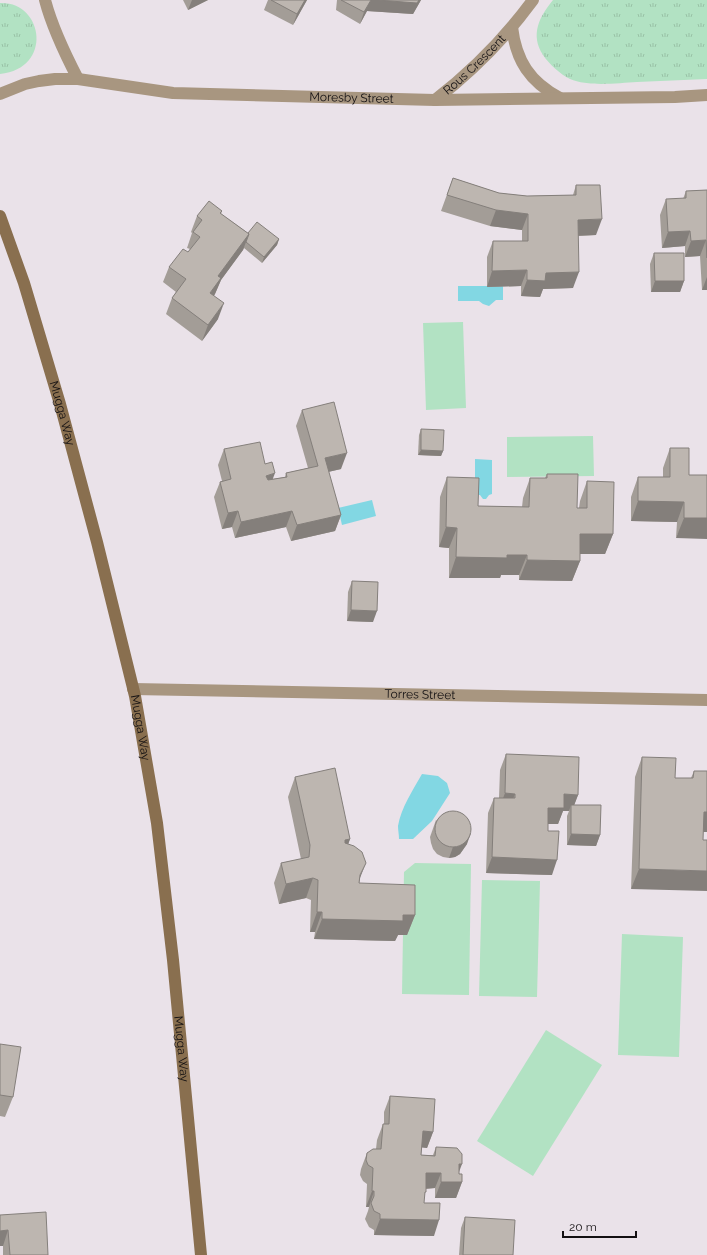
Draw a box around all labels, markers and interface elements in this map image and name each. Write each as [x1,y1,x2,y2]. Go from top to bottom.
street label: Rous Crescent [440,32,508,98]
street label: Moresby Street [309,90,394,106]
street label: Mugga Way [47,379,78,448]
street label: Torres Street [385,687,455,702]
street label: Mugga Way [128,694,153,762]
street label: Mugga Way [171,1015,192,1083]
scale bar [563,1213,636,1239]
text: 20 m [569,1220,597,1234]

